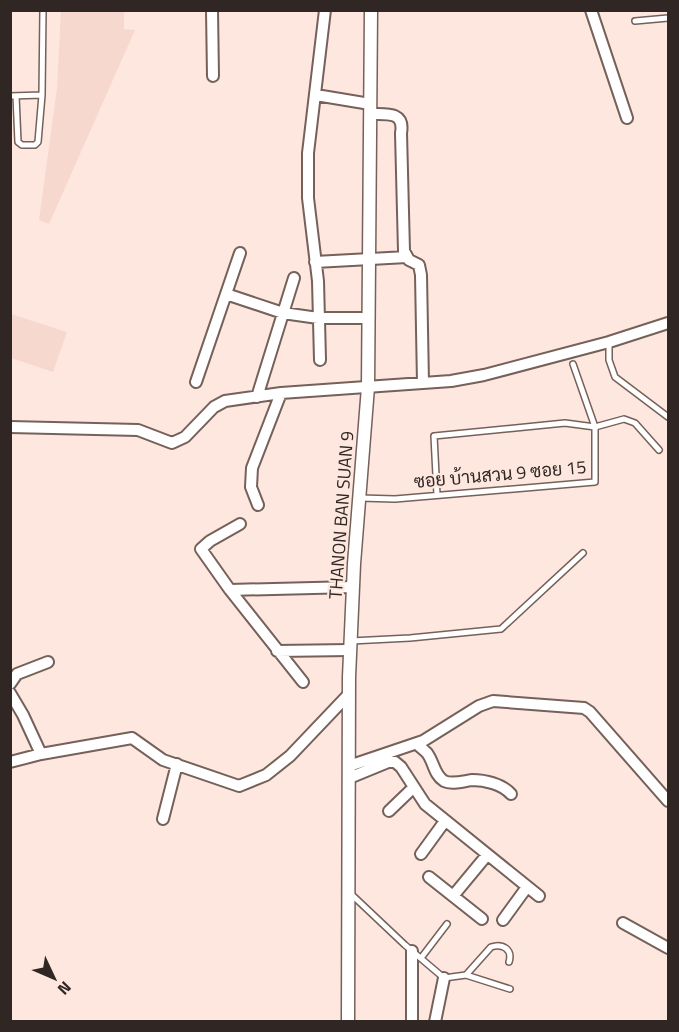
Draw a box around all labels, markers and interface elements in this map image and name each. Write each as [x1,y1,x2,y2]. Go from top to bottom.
street label: THANON BAN SUAN 9 [322,430,360,600]
street label: ซอย บ้านสวน 9 ซอย 15 [413,453,587,495]
north arrow [24,948,84,1008]
text: N [52,976,77,1001]

